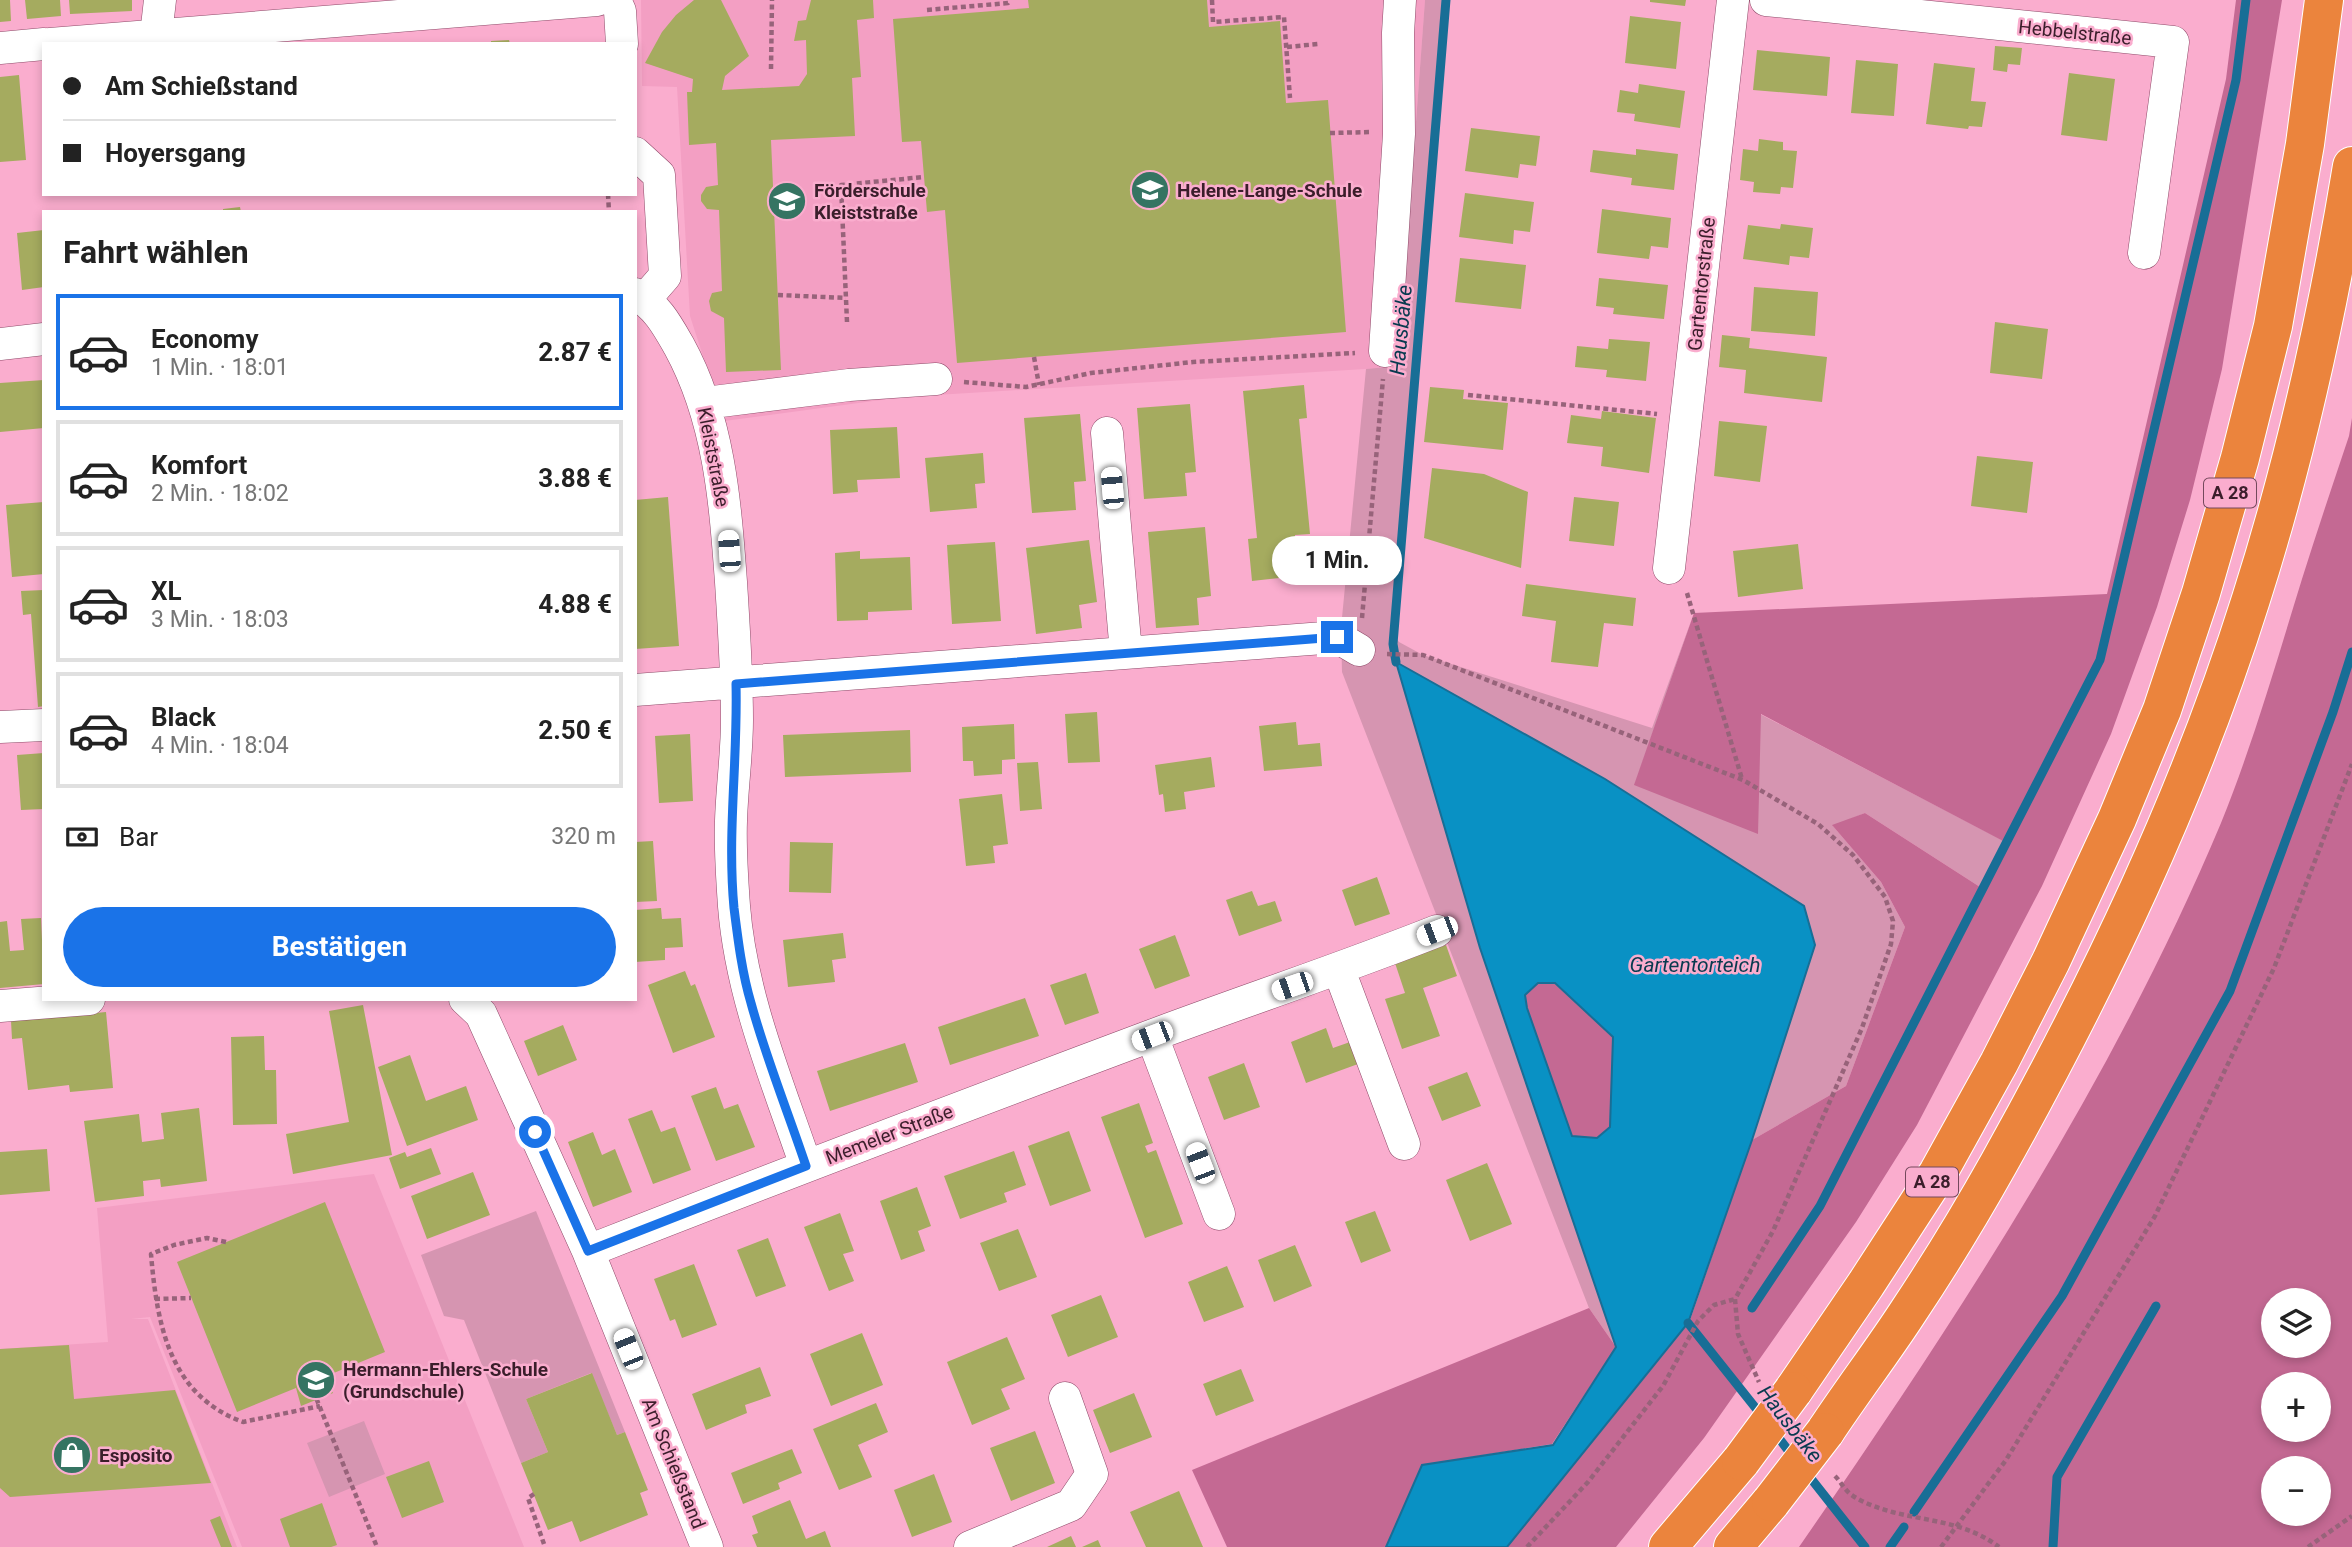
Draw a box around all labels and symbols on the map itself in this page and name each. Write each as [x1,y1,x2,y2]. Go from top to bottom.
street label: Hebbelstraße [2017,15,2133,50]
school or university icon: Helene-Lange-Schule [1129,169,1171,211]
place label: Förderschule Kleiststraße [814,179,926,224]
place label: Helene-Lange-Schule [1177,179,1362,202]
school or university icon: Förderschule Kleiststraße [766,180,808,222]
street label: Gartentorstraße [1683,216,1720,352]
water label: Hausbäke [1385,284,1417,376]
street label: Kleiststraße [693,405,734,509]
car [1100,466,1125,510]
road number: A 28 [2204,478,2256,508]
car [718,529,741,573]
callout: 1 Min. [1272,536,1402,584]
route end [1321,621,1353,653]
car [1414,914,1461,948]
water label: Gartentorteich [1630,953,1760,977]
car [1269,969,1316,1003]
car [1129,1019,1176,1053]
street label: Memeler Straße [822,1100,956,1169]
route start [519,1116,551,1148]
car [1183,1140,1218,1186]
road number: A 28 [1906,1168,1958,1196]
car [611,1326,646,1372]
place label: Hermann-Ehlers-Schule (Grundschule) [343,1358,548,1403]
school or university icon: Hermann-Ehlers-Schule (Grundschule) [295,1359,337,1401]
water label: Hausbäke [1753,1381,1828,1467]
street label: Am Schießstand [637,1394,710,1532]
shop icon: Esposito [51,1434,93,1476]
place label: Esposito [99,1444,173,1467]

